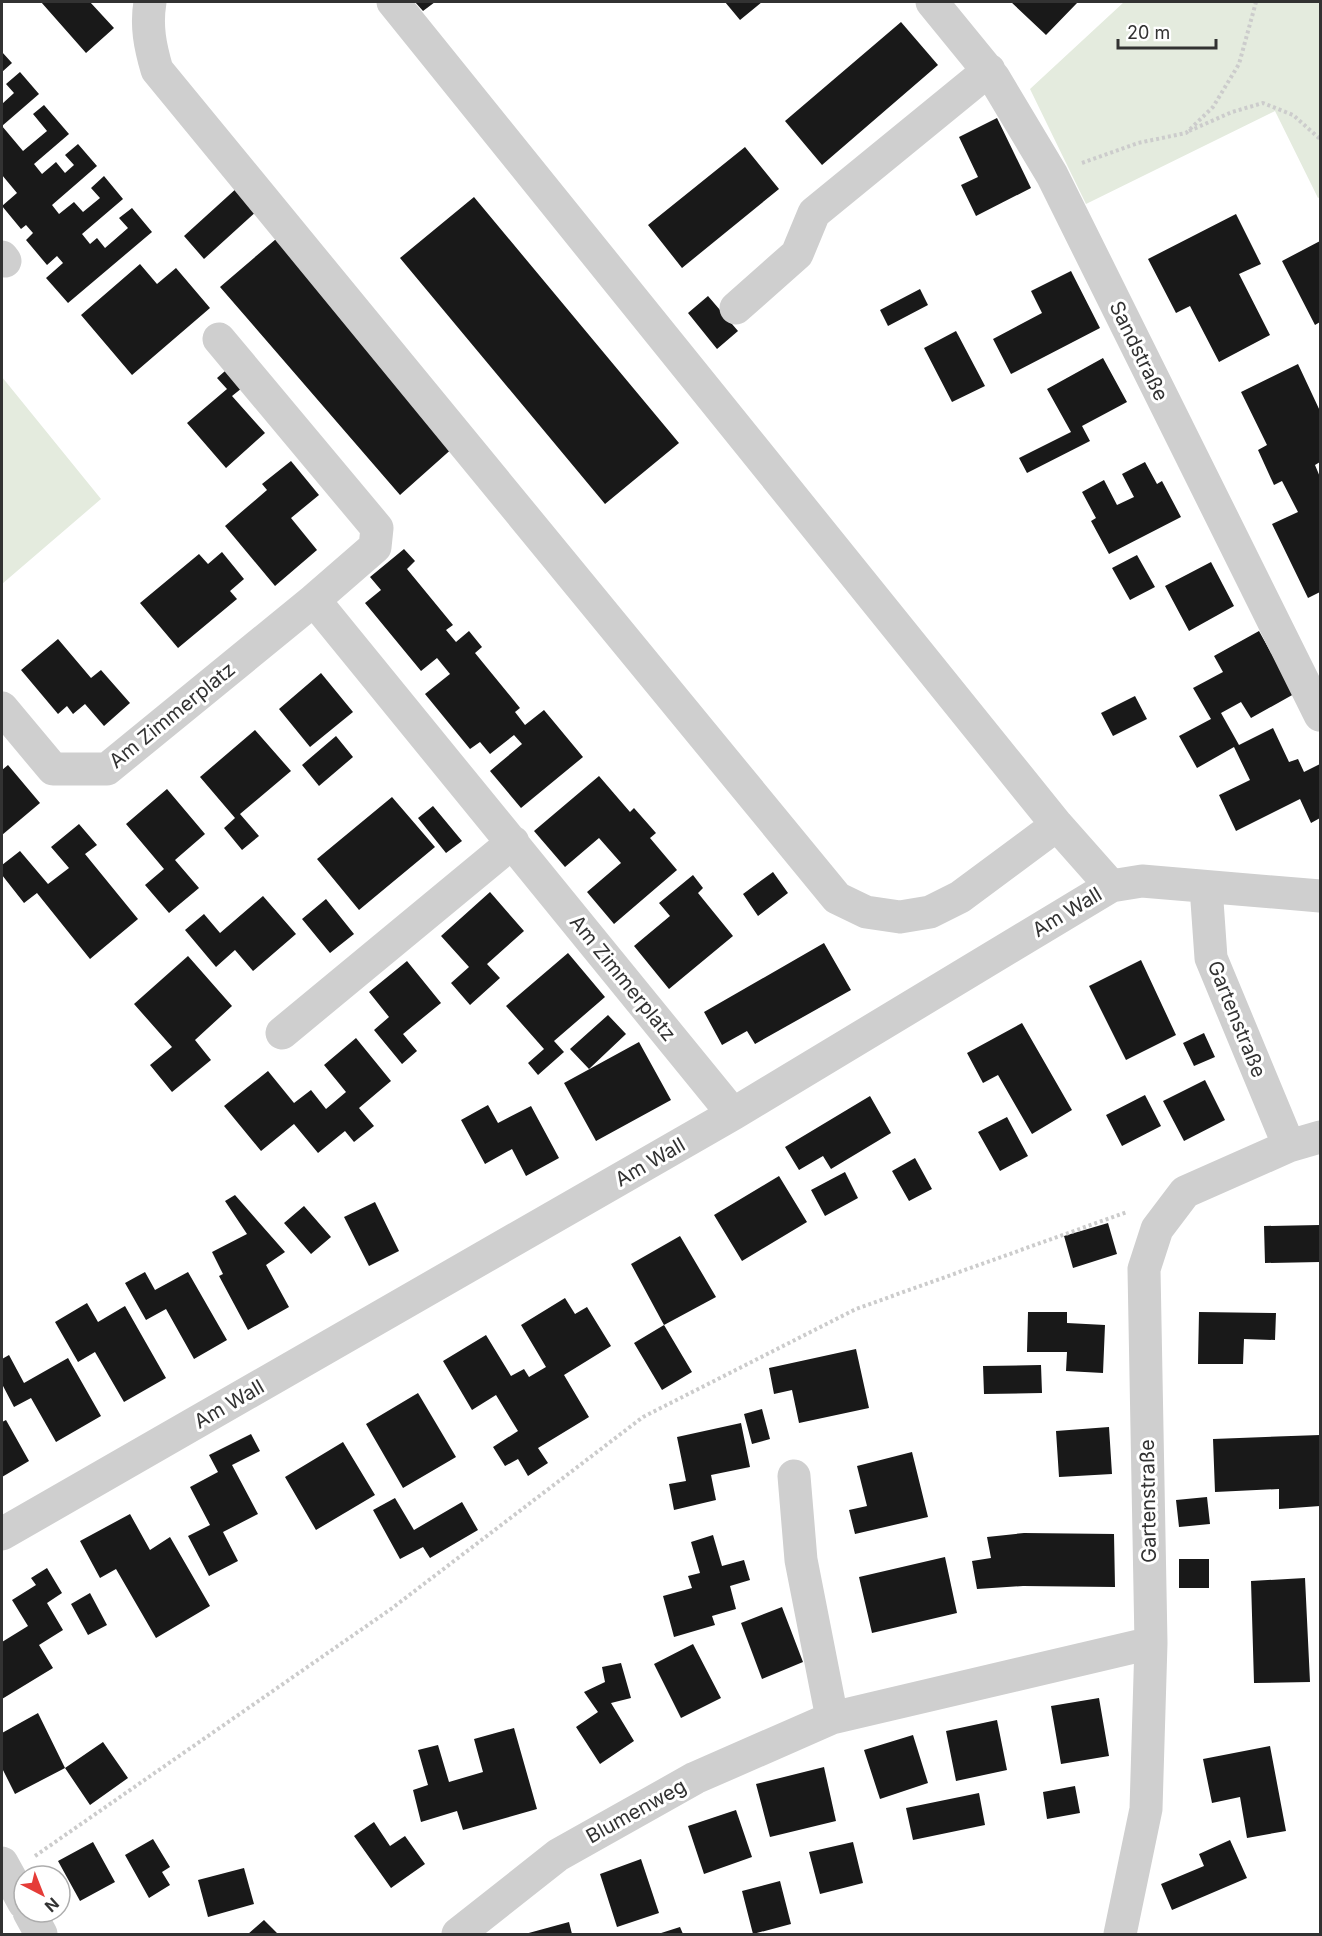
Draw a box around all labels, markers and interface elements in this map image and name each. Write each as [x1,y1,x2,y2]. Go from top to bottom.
scale bar [1118,12,1216,50]
text: 20 m [1127,22,1170,43]
street label: Sandstraße [1105,297,1173,405]
street label: Am Zimmerplatz [104,657,240,773]
street label: Am Wall [1028,882,1106,942]
street label: Am Zimmerplatz [565,910,681,1046]
street label: Gartenstraße [1203,957,1271,1081]
street label: Am Wall [611,1132,689,1192]
street label: Am Wall [190,1374,268,1434]
street label: Gartenstraße [1135,1439,1161,1563]
street label: Blumenweg [582,1774,690,1848]
north arrow [12,1864,72,1924]
text: N [41,1894,63,1917]

